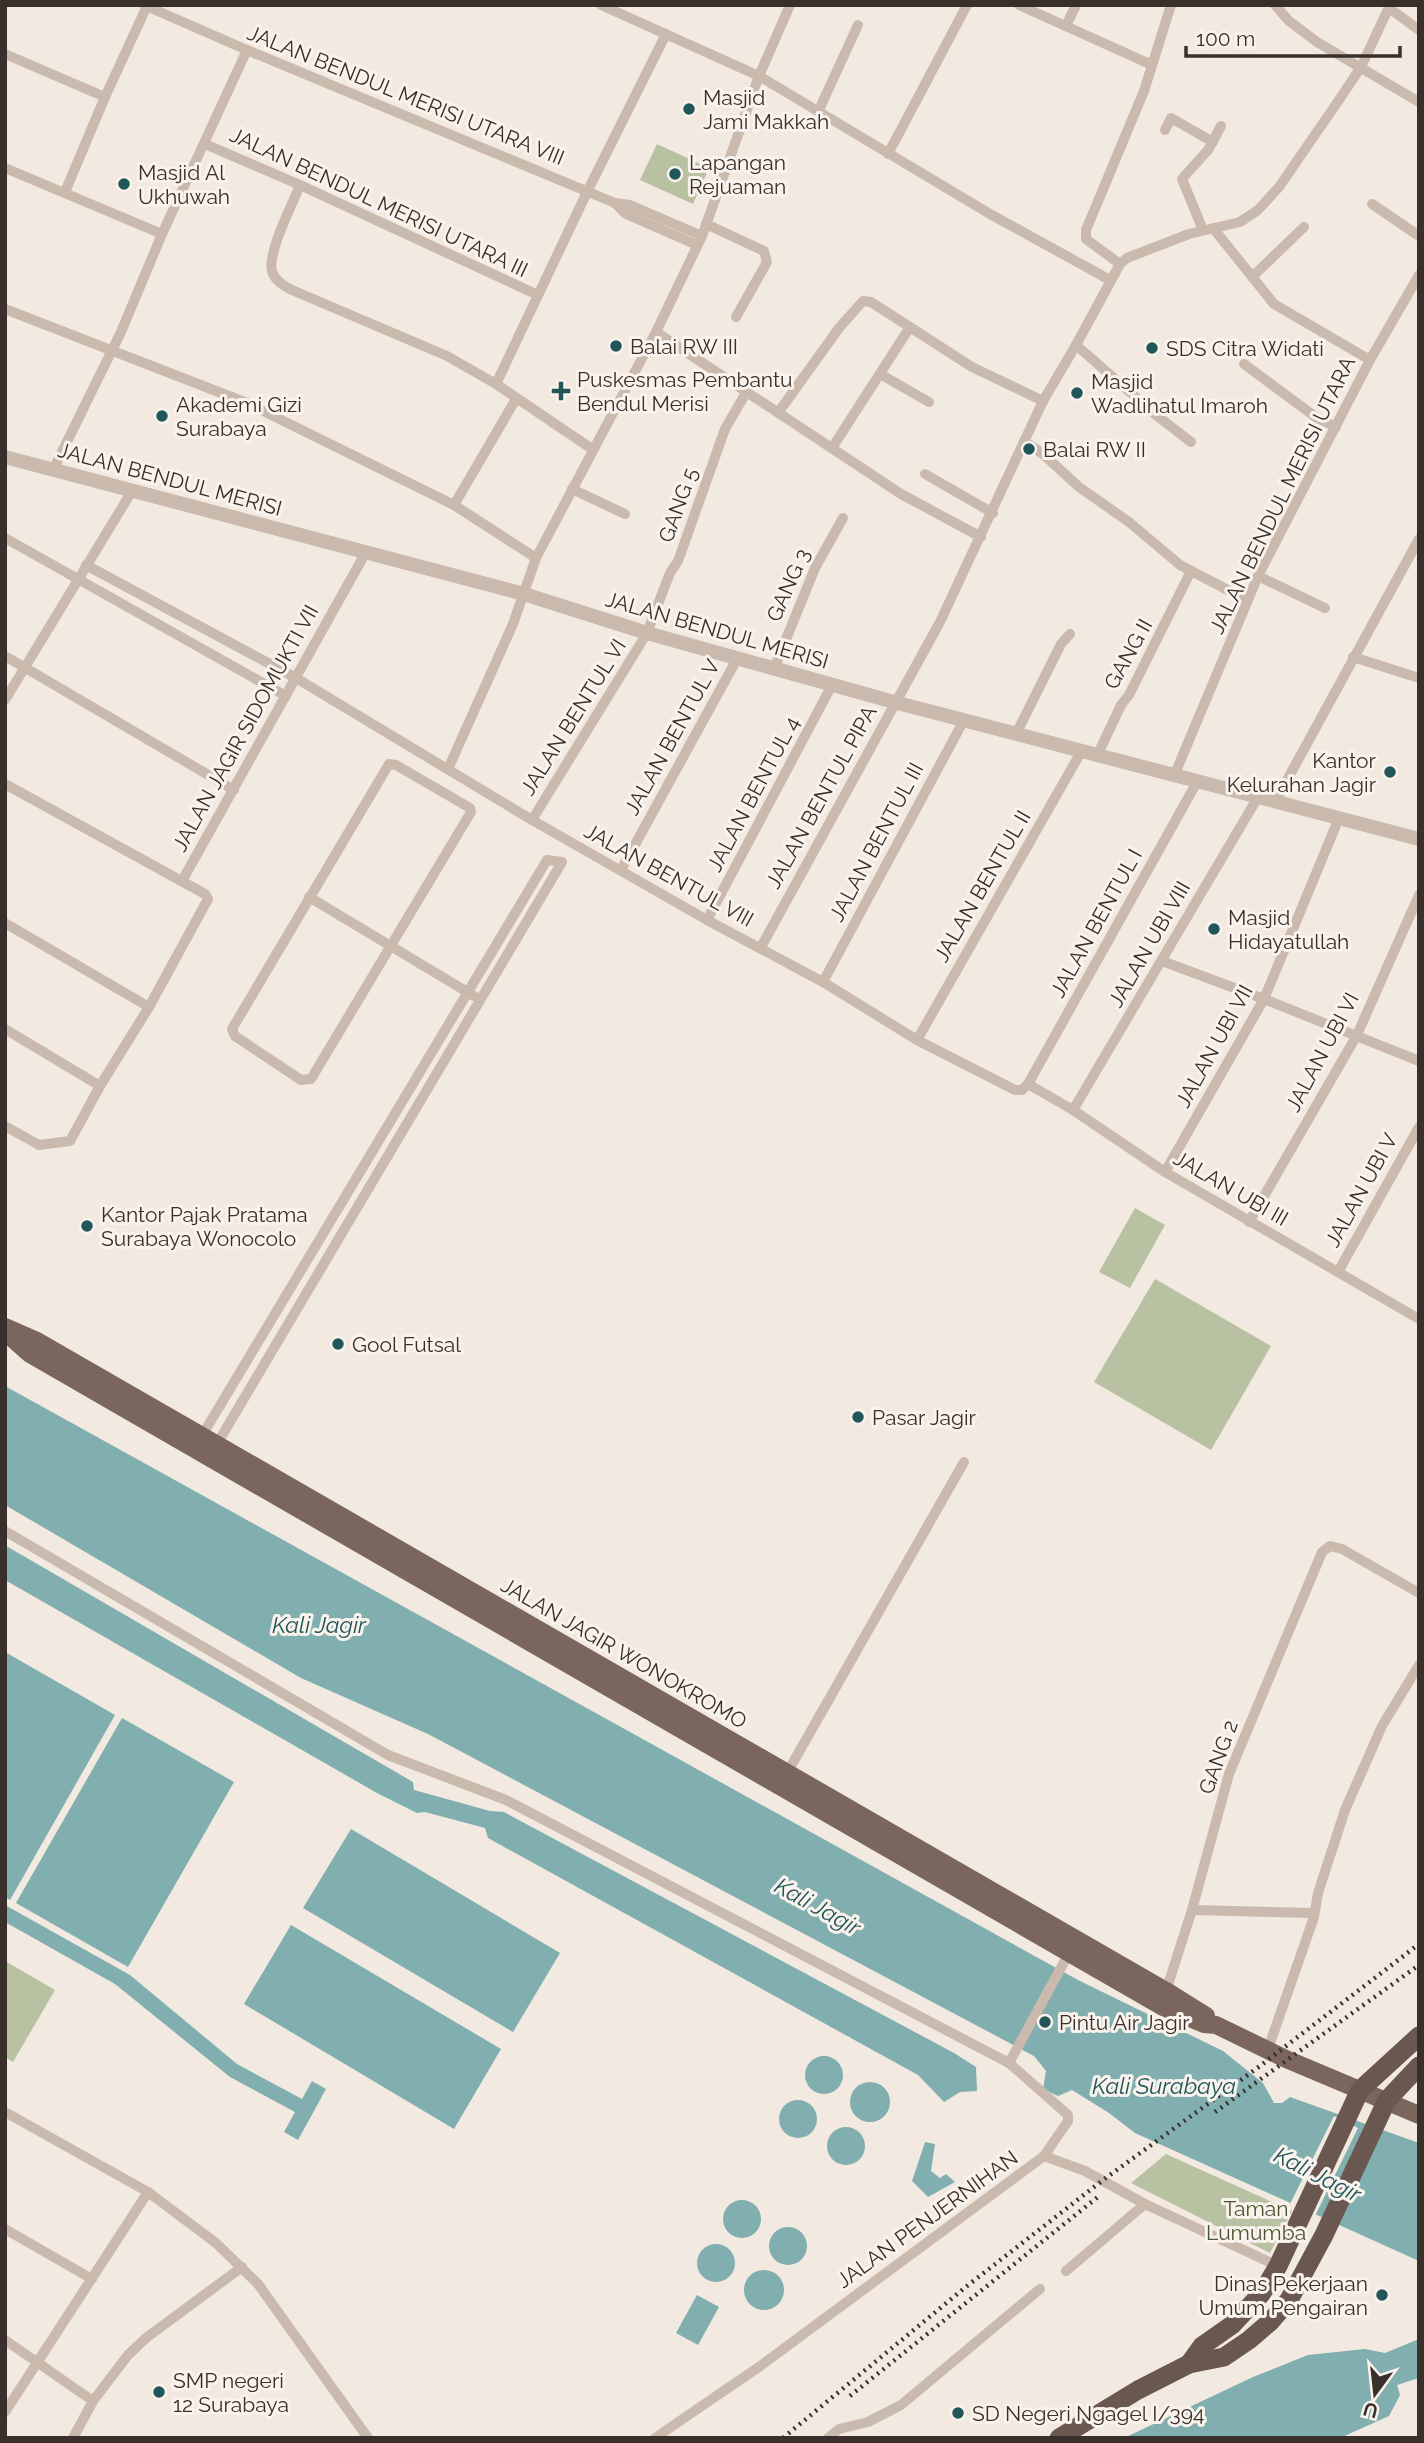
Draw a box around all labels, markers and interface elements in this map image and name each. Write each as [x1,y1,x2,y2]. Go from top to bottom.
scale bar [1186,14,1400,58]
street label: JALAN BENDUL MERISI UTARA VIII [244,20,568,170]
text: 100 m [1196,26,1255,51]
place label: Masjid Jami Makkah [703,85,829,134]
marker: Masjid Jami Makkah [681,101,697,117]
street label: JALAN BENDUL MERISI UTARA III [226,122,532,282]
place label: Lapangan Rejuaman [689,150,786,199]
place label: Masjid Al Ukhuwah [138,160,230,209]
marker: Lapangan Rejuaman [667,166,683,182]
marker: Masjid Al Ukhuwah [116,176,132,192]
place label: Balai RW III [630,334,738,359]
place label: SDS Citra Widati [1166,336,1324,361]
marker: Balai RW III [608,338,624,354]
marker: SDS Citra Widati [1144,340,1160,356]
street label: JALAN BENDUL MERISI UTARA [1204,352,1360,638]
place label: Puskesmas Pembantu Bendul Merisi [577,367,793,416]
place label: Masjid Wadlihatul Imaroh [1091,369,1268,418]
marker: Puskesmas Pembantu Bendul Merisi [551,381,571,401]
marker: Masjid Wadlihatul Imaroh [1069,385,1085,401]
place label: Akademi Gizi Surabaya [176,392,302,441]
marker: Akademi Gizi Surabaya [154,408,170,424]
street label: JALAN BENDUL MERISI [55,437,285,521]
place label: Balai RW II [1043,437,1146,462]
marker: Balai RW II [1021,441,1037,457]
street label: GANG 5 [653,464,703,546]
street label: GANG 3 [761,545,815,625]
street label: JALAN BENDUL MERISI [603,586,831,674]
street label: JALAN JAGIR SIDOMUKTI VII [167,600,323,856]
street label: GANG II [1099,615,1157,693]
street label: JALAN BENTUL VI [515,634,631,800]
street label: JALAN BENTUL V [619,655,725,819]
street label: JALAN BENTUL PIPA [760,701,882,893]
street label: JALAN BENTUL 4 [702,712,804,876]
place label: Kantor Kelurahan Jagir [1227,748,1377,797]
street label: JALAN BENTUL III [824,758,928,926]
marker: Kantor Kelurahan Jagir [1382,764,1398,780]
street label: JALAN BENTUL II [928,806,1036,966]
street label: JALAN BENTUL VIII [580,818,758,932]
street label: JALAN BENTUL I [1045,844,1147,1002]
street label: JALAN UBI VIII [1103,876,1195,1012]
place label: Masjid Hidayatullah [1228,905,1349,954]
marker: Masjid Hidayatullah [1206,921,1222,937]
street label: JALAN UBI VII [1170,980,1258,1112]
street label: JALAN UBI VI [1280,988,1364,1116]
street label: JALAN UBI V [1320,1129,1402,1251]
street label: JALAN UBI III [1169,1145,1293,1231]
place label: Kantor Pajak Pratama Surabaya Wonocolo [101,1202,308,1251]
marker: Kantor Pajak Pratama Surabaya Wonocolo [79,1218,95,1234]
place label: Gool Futsal [352,1332,461,1357]
marker: Gool Futsal [330,1336,346,1352]
place label: Pasar Jagir [872,1405,977,1430]
marker: Pasar Jagir [850,1409,866,1425]
street label: JALAN JAGIR WONOKROMO [497,1572,751,1734]
water label: Kali Jagir [272,1611,367,1638]
street label: GANG 2 [1193,1717,1243,1797]
water label: Kali Jagir [770,1871,867,1941]
place label: Pintu Air Jagir [1059,2010,1190,2035]
marker: Pintu Air Jagir [1037,2014,1053,2030]
water label: Kali Surabaya [1092,2072,1236,2099]
water label: Kali Jagir [1270,2141,1367,2208]
street label: JALAN PENJERNIHAN [831,2145,1023,2293]
park label: Taman Lumumba [1206,2196,1306,2245]
place label: Dinas Pekerjaan Umum Pengairan [1198,2271,1368,2320]
marker: Dinas Pekerjaan Umum Pengairan [1374,2287,1390,2303]
north arrow [1340,2359,1410,2429]
place label: SMP negeri 12 Surabaya [173,2368,289,2417]
marker: SMP negeri 12 Surabaya [151,2384,167,2400]
text: U [1361,2398,1380,2423]
place label: SD Negeri Ngagel I/394 [972,2401,1205,2426]
marker: SD Negeri Ngagel I/394 [950,2405,966,2421]

